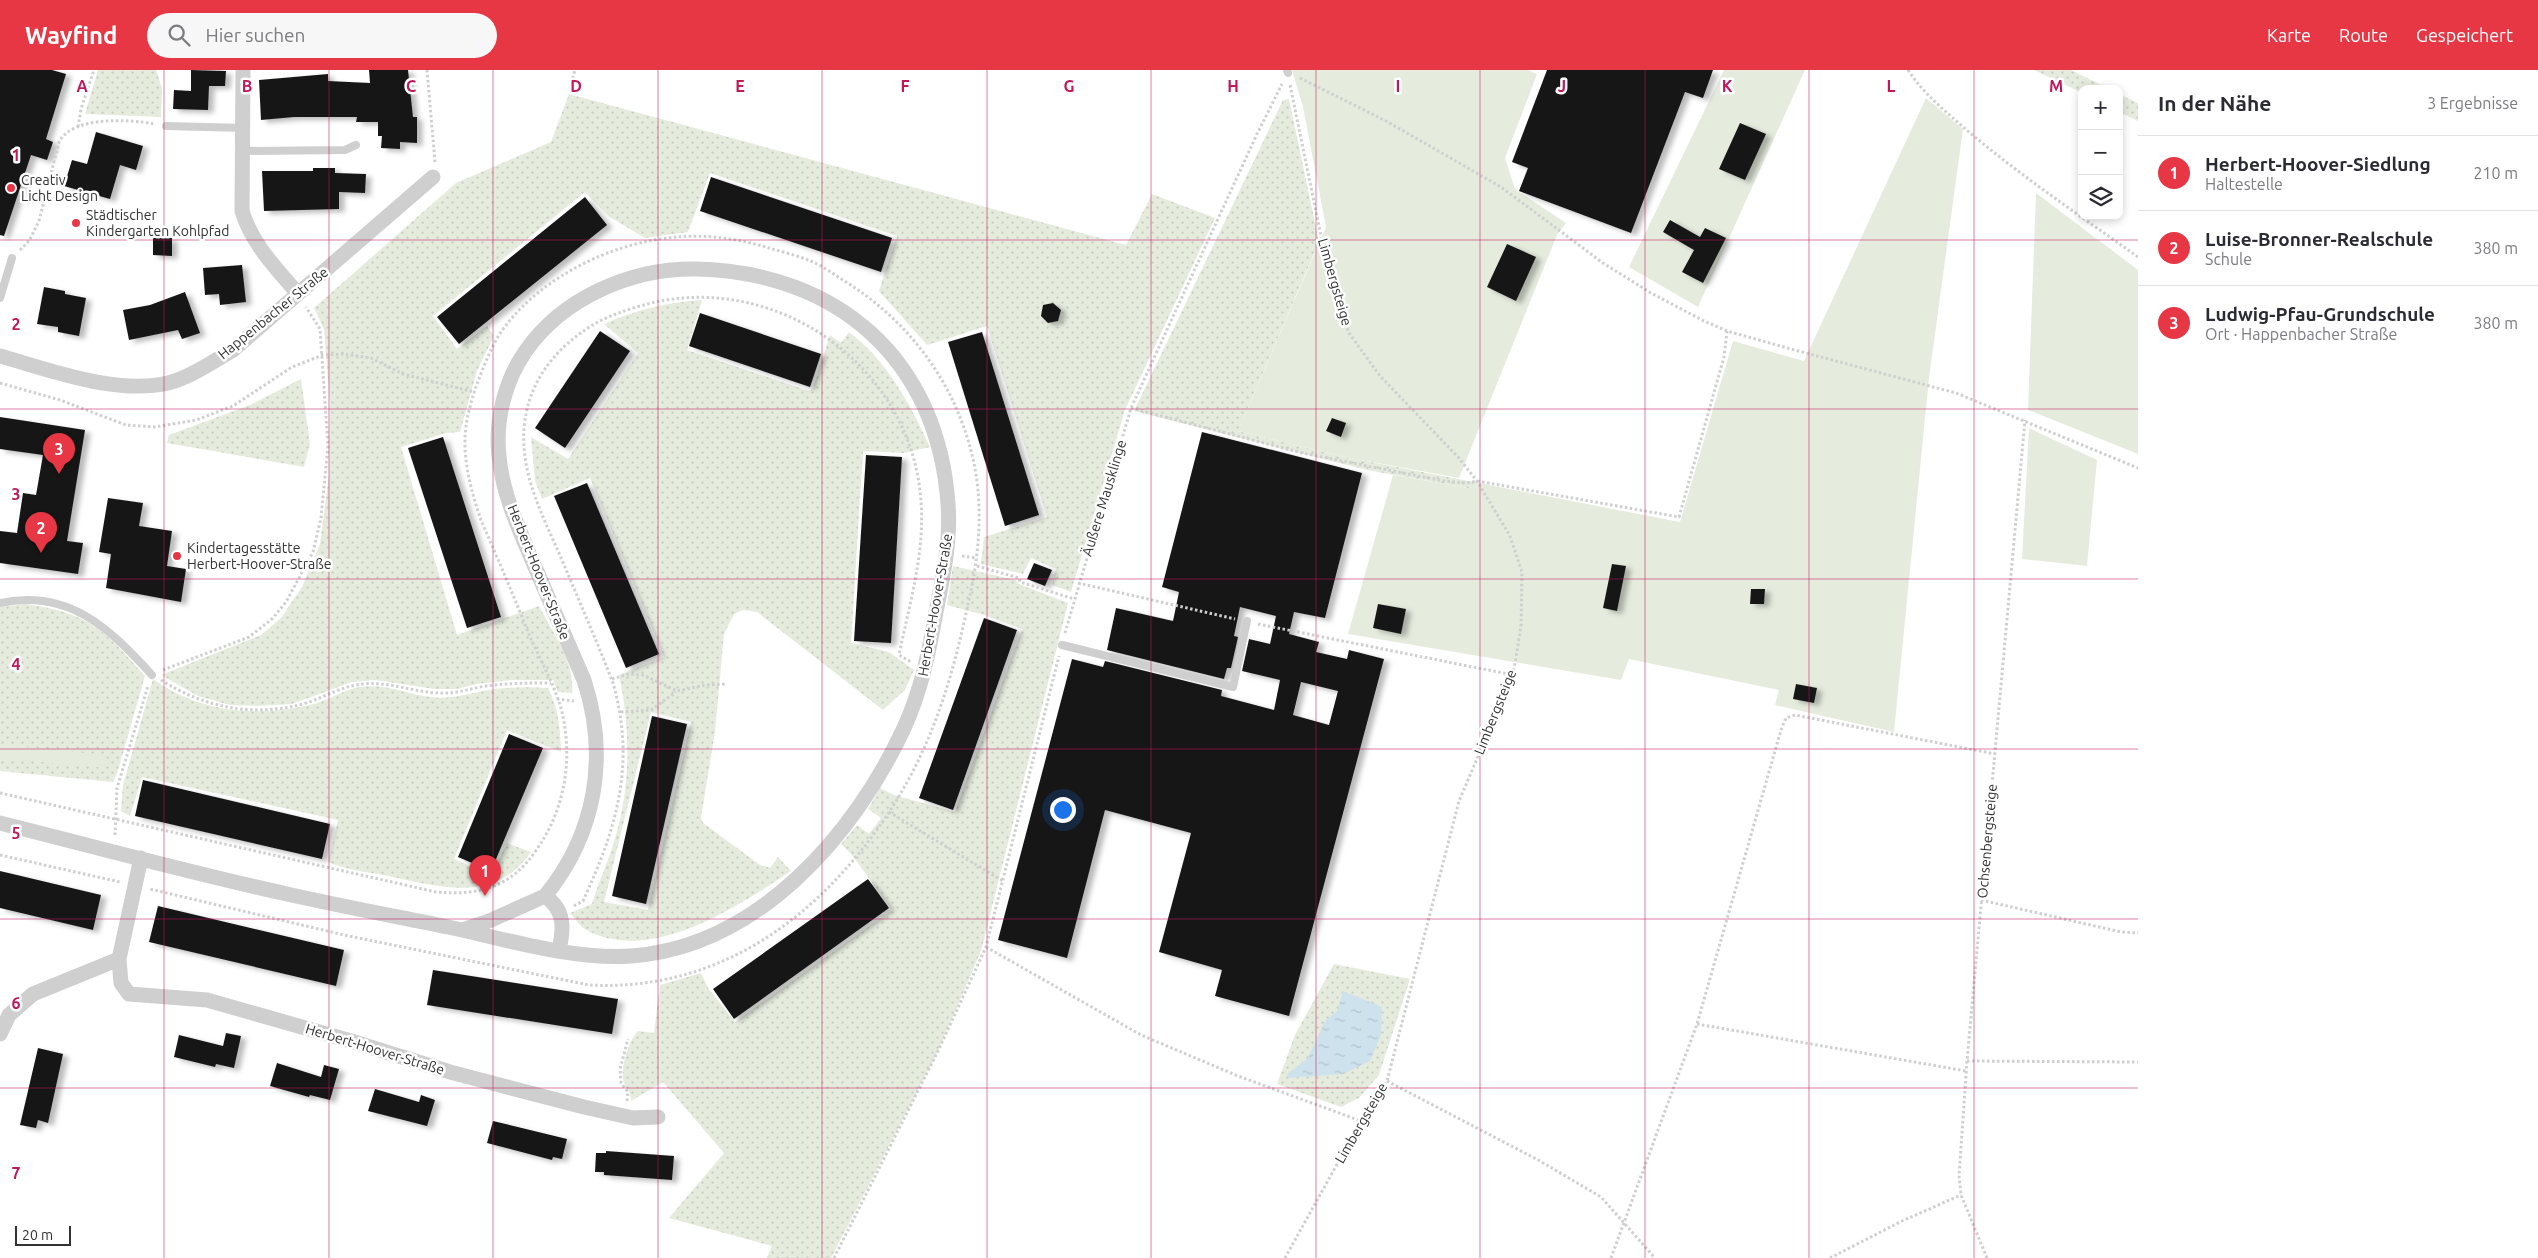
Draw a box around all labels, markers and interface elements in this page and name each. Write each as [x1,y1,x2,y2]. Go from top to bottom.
search box [147,13,497,58]
icon: search [165,21,193,49]
text: Wayfind [25,22,117,49]
text: Hier suchen [205,24,305,46]
text: Karte [2267,25,2311,45]
text: Route [2339,25,2388,45]
text: Gespeichert [2416,25,2513,45]
text: A [76,77,88,95]
text: B [242,77,252,95]
text: C [406,77,416,95]
text: D [570,77,582,95]
text: E [735,77,745,95]
text: F [901,77,910,95]
text: G [1063,77,1075,95]
text: H [1227,77,1239,95]
text: I [1396,77,1400,95]
text: J [1558,77,1566,95]
text: K [1722,77,1733,95]
text: L [1887,77,1896,95]
text: M [2049,77,2063,95]
map controls [2078,85,2123,220]
button: + [2078,85,2123,130]
text: In der Nähe [2158,91,2271,115]
text: 3 Ergebnisse [2427,94,2518,112]
button: − [2078,130,2123,175]
text: 1 [11,146,21,164]
text: Herbert-Hoover-Siedlung [2205,153,2431,175]
text: 1 [2169,164,2179,182]
text: 210 m [2473,164,2518,182]
place label: Creativ Licht Design [21,172,98,204]
button: layers [2078,175,2123,220]
text: Haltestelle [2205,175,2283,193]
marker: Creativ Licht Design [5,182,17,194]
place label: Städtischer Kindergarten Kohlpfad [86,207,229,239]
marker: Städtischer Kindergarten Kohlpfad [70,217,82,229]
text: Luise-Bronner-Realschule [2205,228,2433,250]
street label: Limbergsteige [1315,236,1355,328]
text: 2 [2169,239,2179,257]
text: 380 m [2473,239,2518,257]
text: Schule [2205,250,2252,268]
street label: Happenbacher Straße [215,264,331,362]
text: Ludwig-Pfau-Grundschule [2205,303,2435,325]
text: 3 [2169,314,2179,332]
text: 380 m [2473,314,2518,332]
text: 2 [11,315,21,333]
text: Ort · Happenbacher Straße [2205,325,2397,343]
pin: 3 [43,433,75,474]
street label: Äußere Mausklinge [1079,438,1129,558]
text: 3 [11,485,21,503]
street label: Herbert-Hoover-Straße [505,502,573,642]
pin: 2 [25,512,57,553]
street label: Herbert-Hoover-Straße [915,532,955,678]
place label: Kindertagesstätte Herbert-Hoover-Straße [187,540,331,572]
marker: Kindertagesstätte Herbert-Hoover-Straße [171,550,183,562]
text: 4 [11,655,21,673]
street label: Limbergsteige [1471,667,1519,757]
street label: Ochsenbergsteige [1974,783,2000,899]
your location [1050,797,1076,823]
text: 5 [11,824,21,842]
pin: 1 [469,855,501,896]
text: 6 [11,994,21,1012]
street label: Herbert-Hoover-Straße [304,1020,446,1078]
street label: Limbergsteige [1331,1080,1391,1166]
text: 7 [11,1164,21,1182]
scale bar [15,1223,71,1246]
text: 20 m [22,1227,53,1243]

